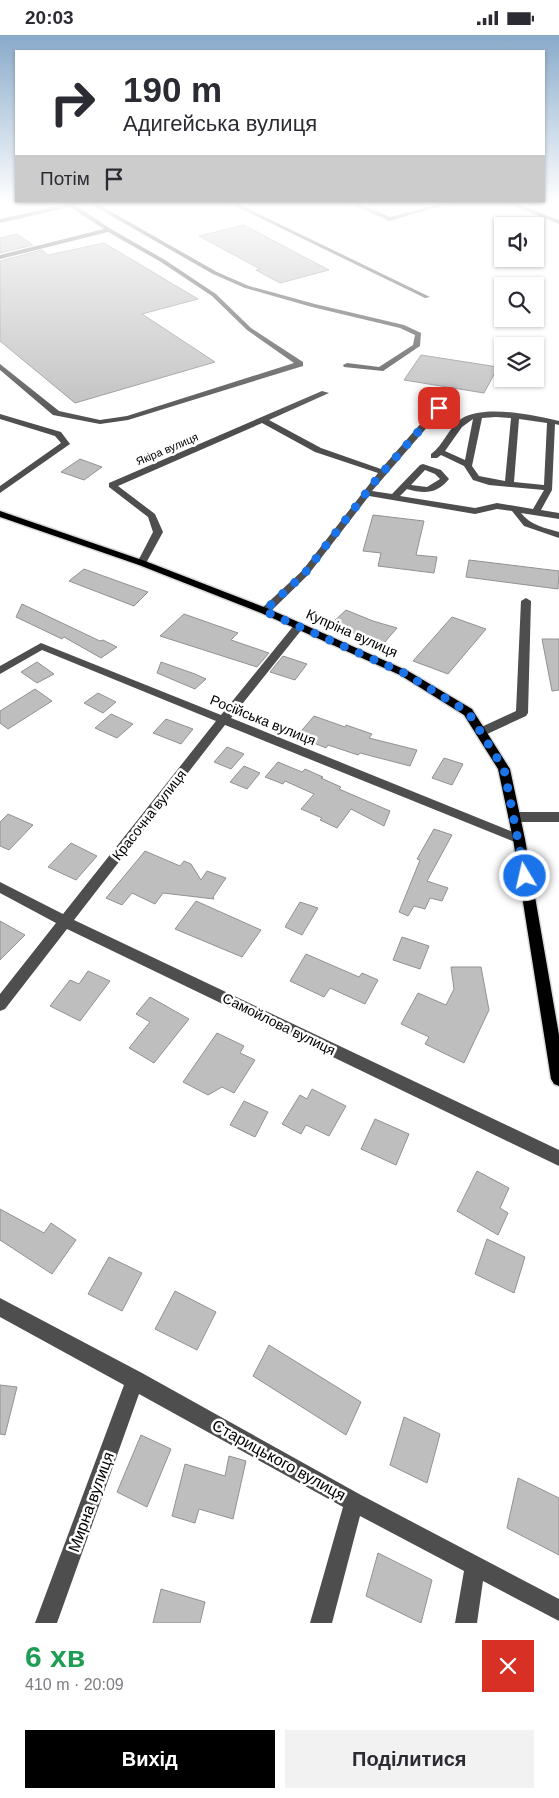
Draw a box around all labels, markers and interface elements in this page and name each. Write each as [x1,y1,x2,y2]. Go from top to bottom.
text: 20:03 [25,7,74,28]
icon: right [40,70,105,135]
text: 190 m [123,70,222,109]
text: Адигейська вулиця [123,111,317,136]
icon: arrive [100,165,128,193]
text: Потім [40,168,90,189]
map controls [494,217,544,387]
button: sound [494,217,544,267]
button: search [494,277,544,327]
button: layers [494,337,544,387]
pin [418,387,460,429]
icon: arrive [425,394,453,422]
street label: Якіра вулиця [134,431,200,467]
street label: Купріна вулиця [304,606,400,660]
street label: Російська вулиця [208,692,318,748]
street label: Красочна вулиця [109,767,189,863]
position arrow [498,849,550,901]
street label: Самойлова вулиця [220,990,338,1058]
street label: Старицького вулиця [209,1416,349,1504]
street label: Мирна вулиця [65,1450,117,1554]
text: 6 хв [25,1640,85,1673]
button: close [482,1640,534,1692]
text: 410 m · 20:09 [25,1676,124,1693]
button: Вихід [25,1730,275,1788]
button: Поділитися [285,1730,534,1788]

